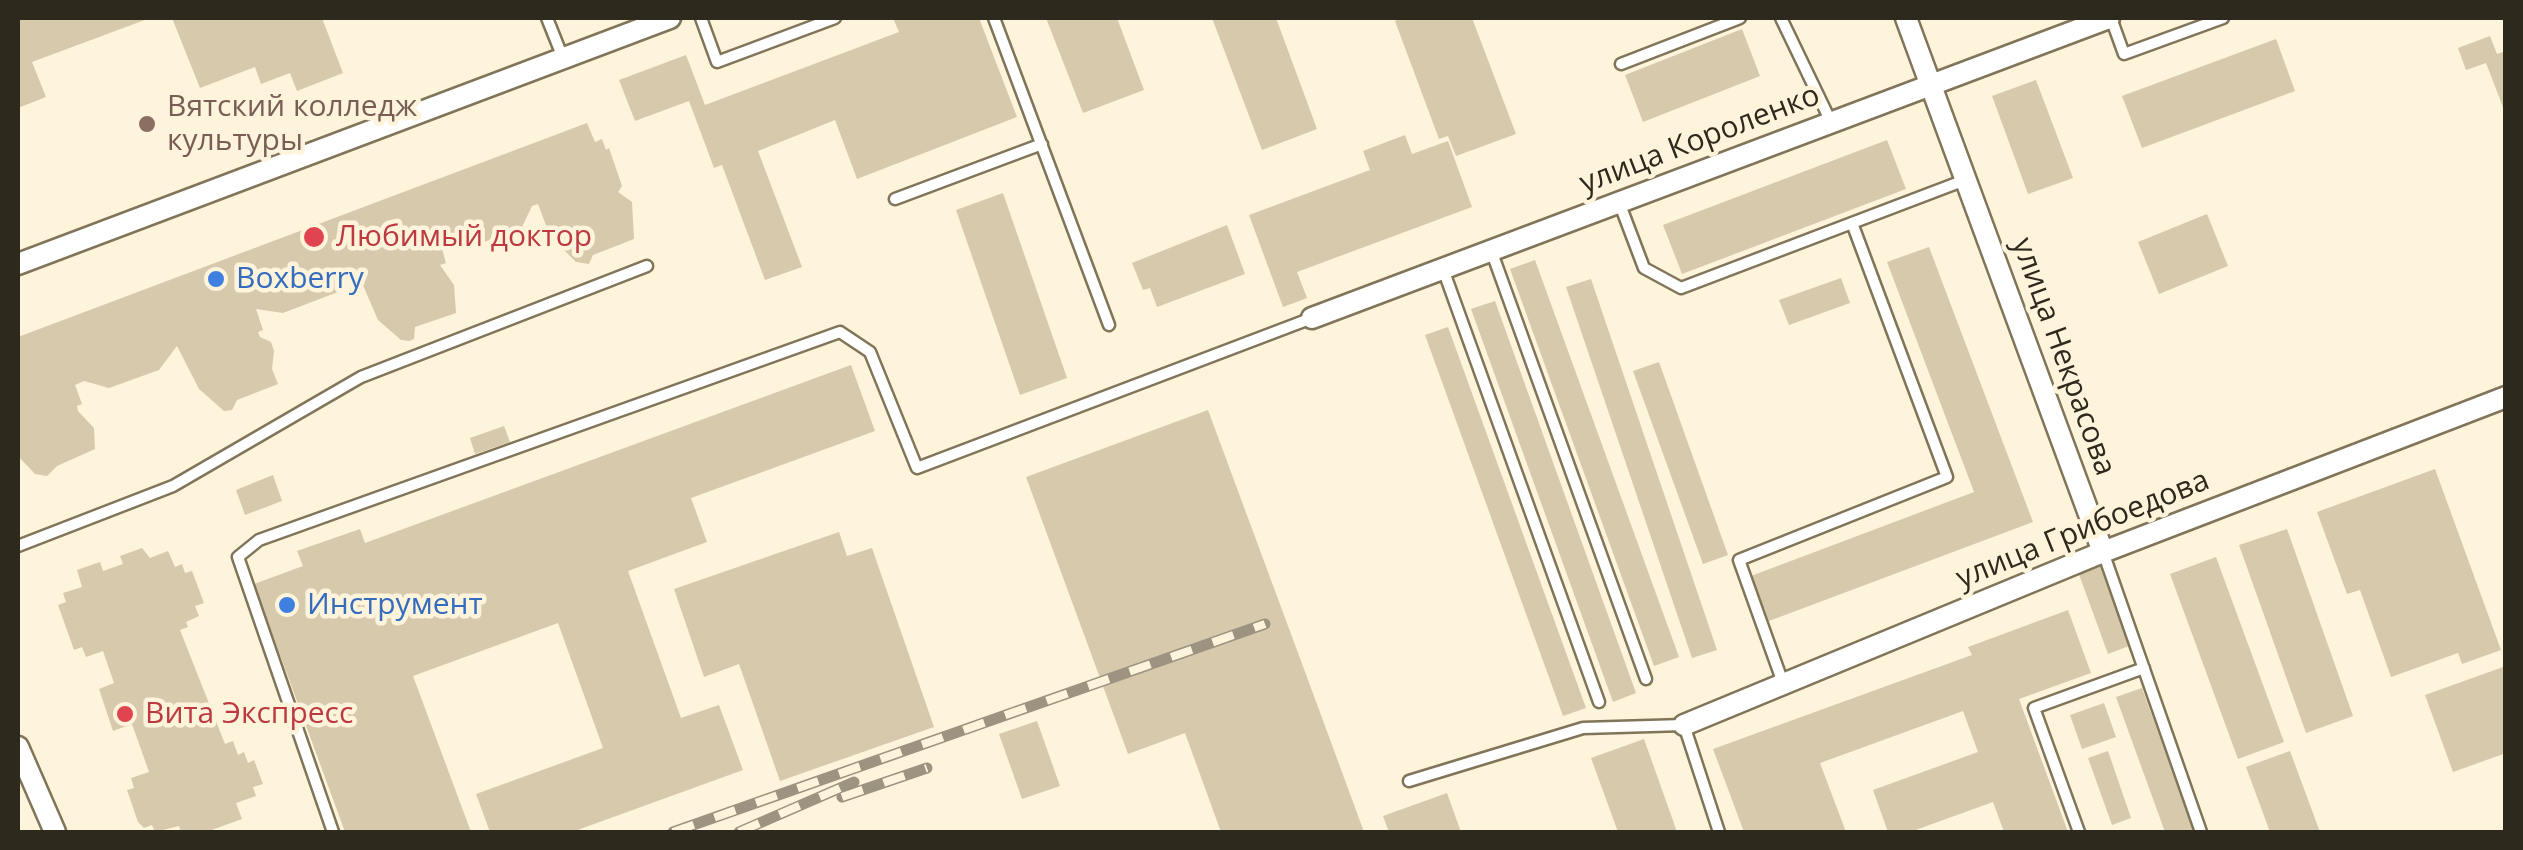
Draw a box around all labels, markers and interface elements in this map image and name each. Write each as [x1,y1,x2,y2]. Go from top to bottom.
street label: улица Короленко [1575,78,1825,202]
place label: Вятский колледж культуры [167,89,417,160]
marker: Вятский колледж культуры [136,113,158,135]
place label: Любимый доктор [336,219,592,255]
marker: Любимый доктор [301,224,327,250]
street label: улица Некрасова [2003,233,2123,481]
place label: Boxberry [236,261,364,297]
marker: Boxberry [205,268,227,290]
street label: улица Грибоедова [1951,463,2215,597]
place label: Инструмент [307,587,483,623]
marker: Инструмент [276,594,298,616]
place label: Вита Экспресс [145,696,353,732]
marker: Вита Экспресс [114,703,136,725]

